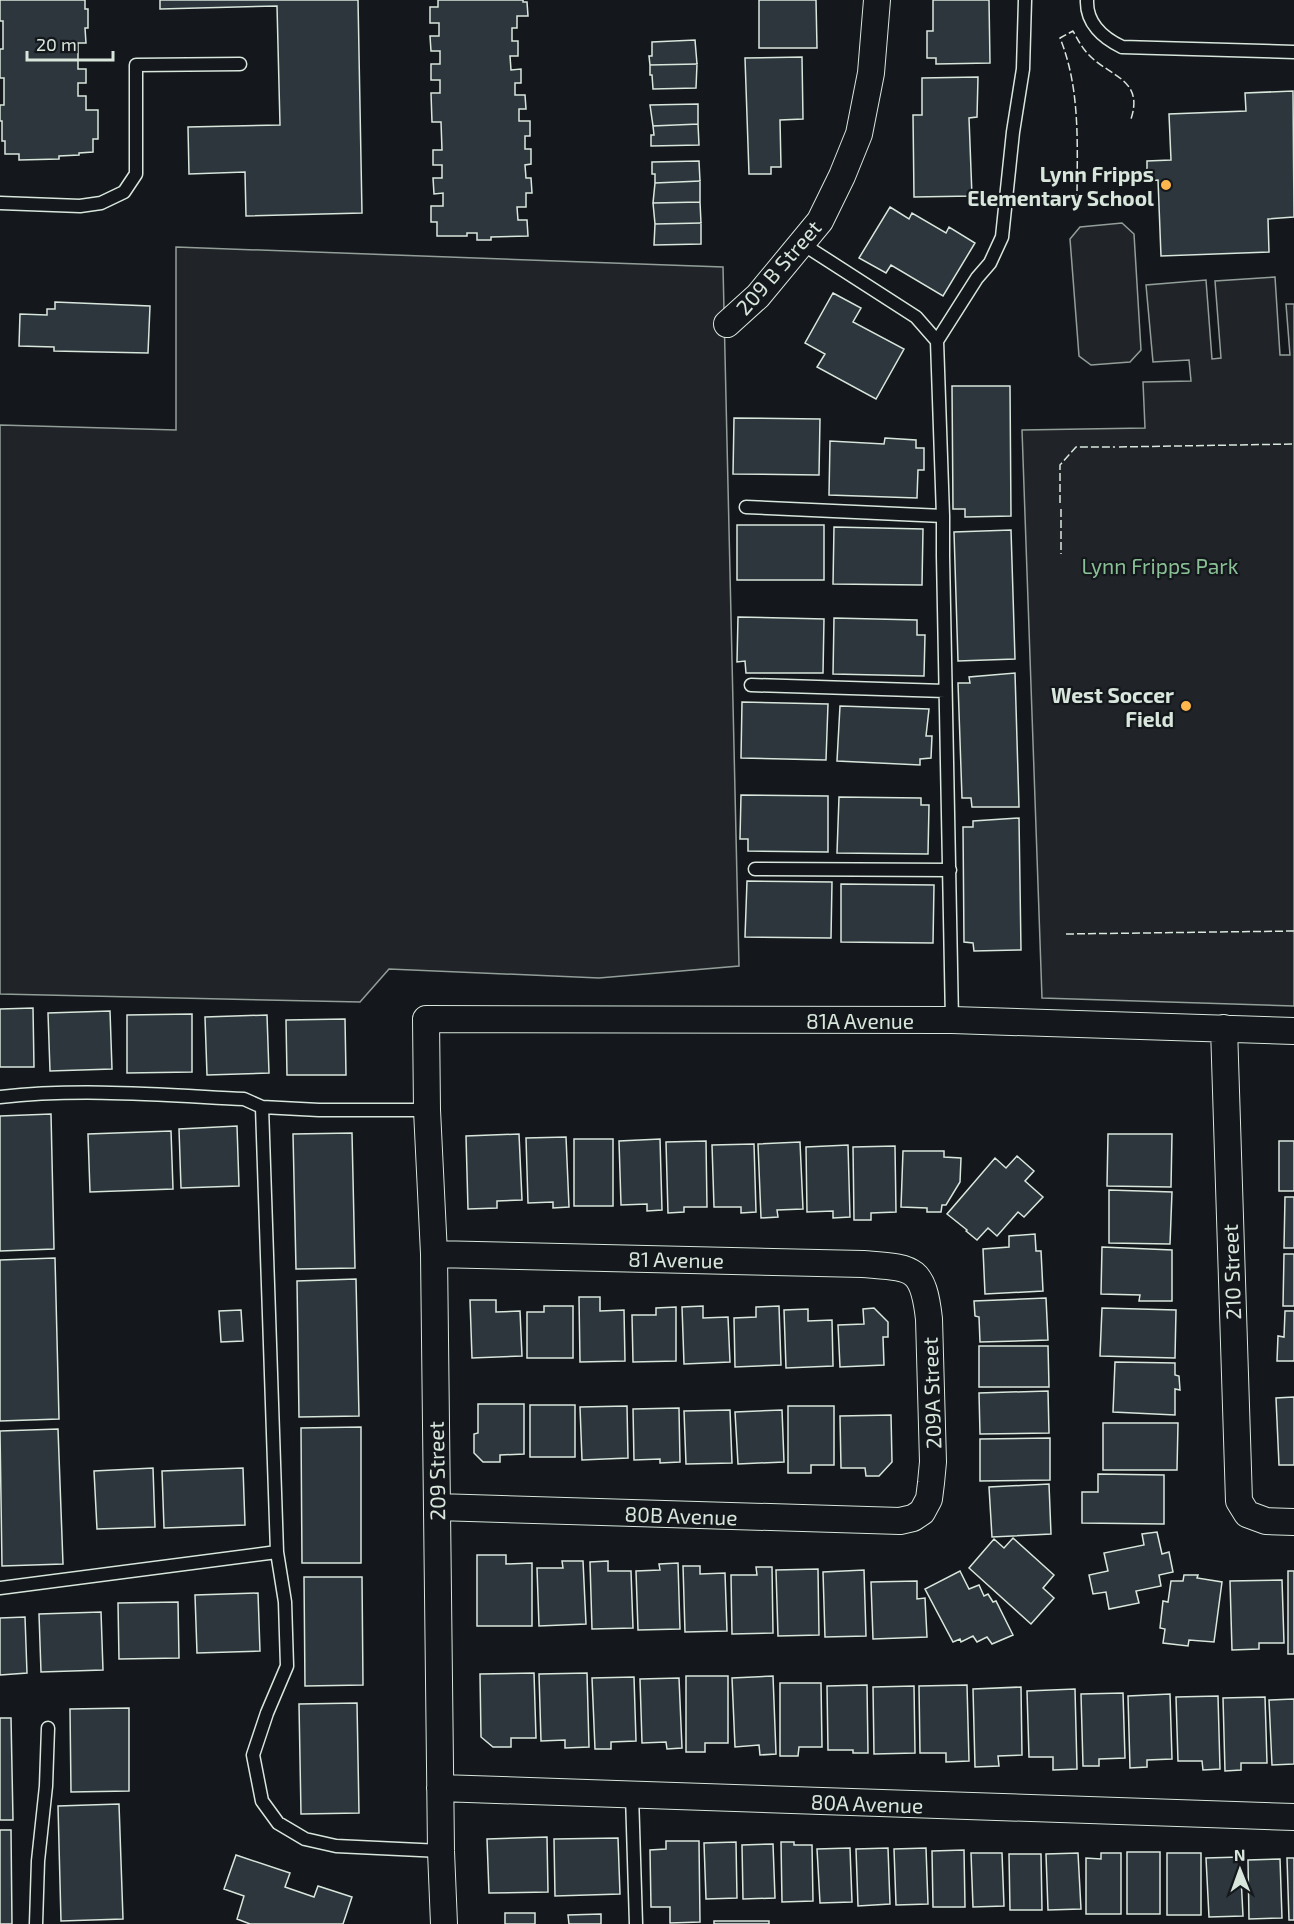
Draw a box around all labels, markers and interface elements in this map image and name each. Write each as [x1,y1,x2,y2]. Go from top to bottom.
scale bar [27,24,112,62]
text: 20 m [36,33,77,55]
place label: Lynn Fripps Elementary School [967,161,1154,211]
marker: Lynn Fripps Elementary School [1159,178,1173,192]
street label: 209 B Street [730,215,826,319]
park label: Lynn Fripps Park [1082,553,1239,578]
place label: West Soccer Field [1051,682,1174,731]
marker: West Soccer Field [1179,699,1193,713]
street label: 81A Avenue [806,1008,914,1033]
street label: 210 Street [1217,1224,1245,1320]
street label: 81 Avenue [628,1246,724,1272]
street label: 209A Street [917,1337,945,1449]
street label: 209 Street [423,1421,449,1521]
street label: 80B Avenue [624,1501,738,1529]
street label: 80A Avenue [810,1789,924,1817]
north arrow [1210,1840,1270,1900]
text: N [1234,1845,1246,1864]

